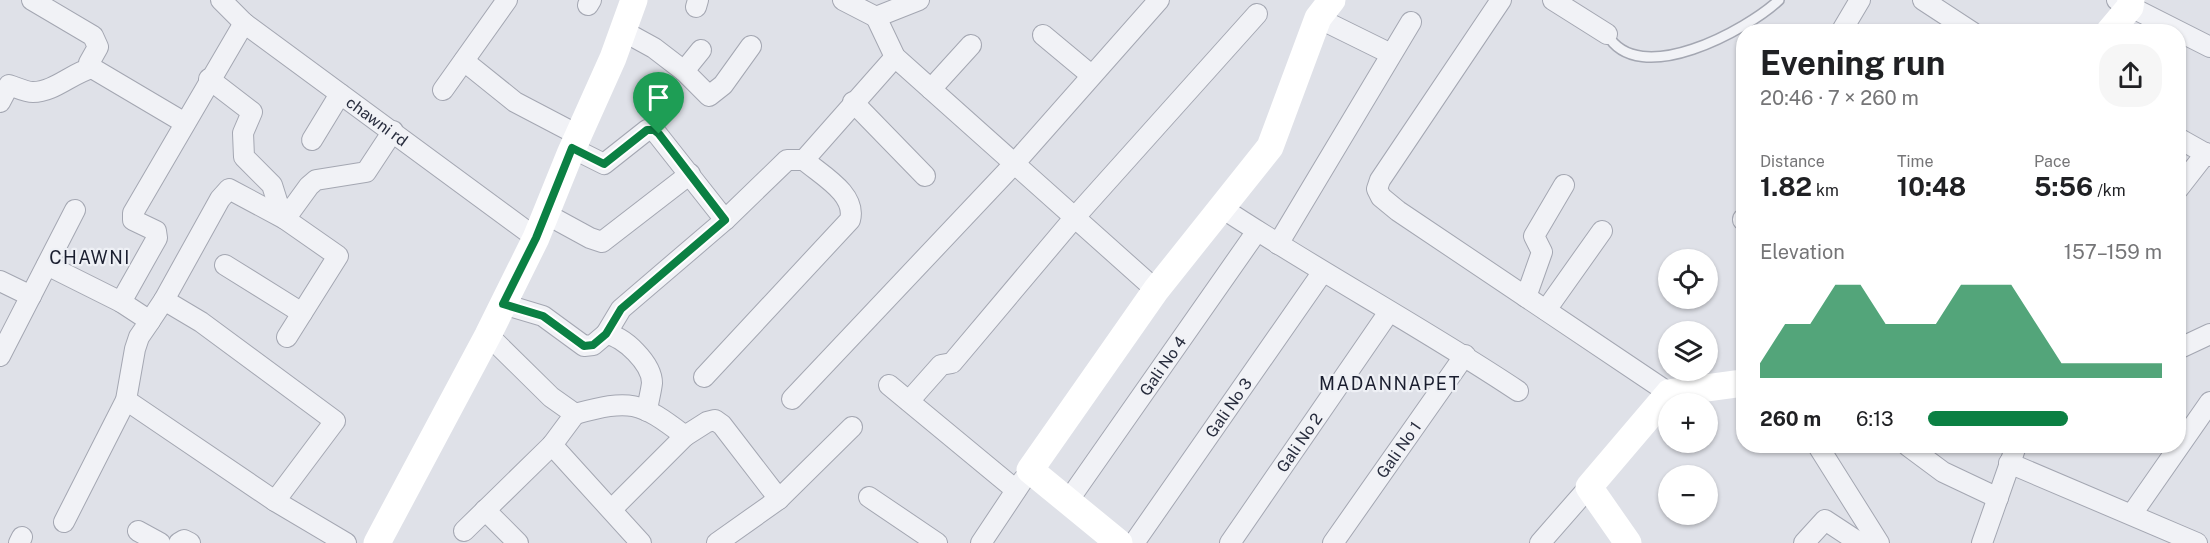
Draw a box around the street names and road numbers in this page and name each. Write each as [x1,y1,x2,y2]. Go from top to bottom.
street label: chawni rd [343,92,412,150]
street label: Gali No 4 [1135,332,1190,399]
street label: Gali No 3 [1201,374,1256,441]
street label: Gali No 2 [1272,409,1326,476]
street label: Gali No 1 [1372,418,1425,482]

